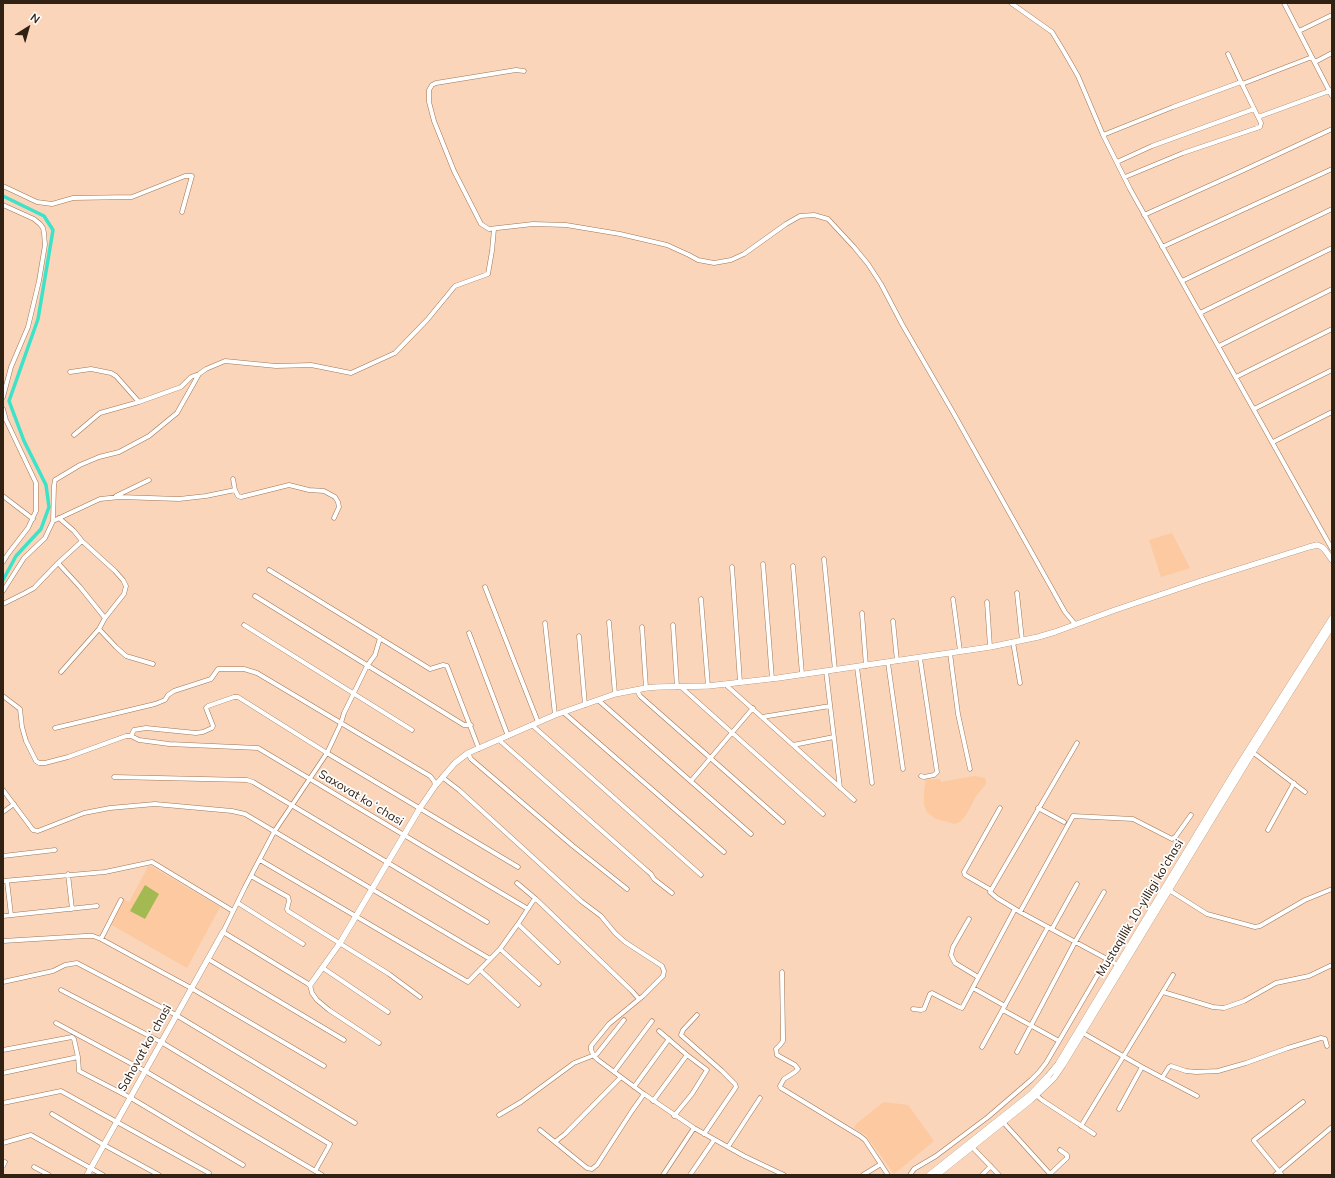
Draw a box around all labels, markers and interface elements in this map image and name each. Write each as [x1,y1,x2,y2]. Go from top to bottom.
north arrow [8,8,48,48]
text: N [28,10,43,27]
street label: Saxovat koʻchasi [316,767,406,829]
street label: Mustaqillik 10-yilligi ko'chasi [1093,837,1187,979]
street label: Sahovat koʻchasi [115,1002,175,1094]

